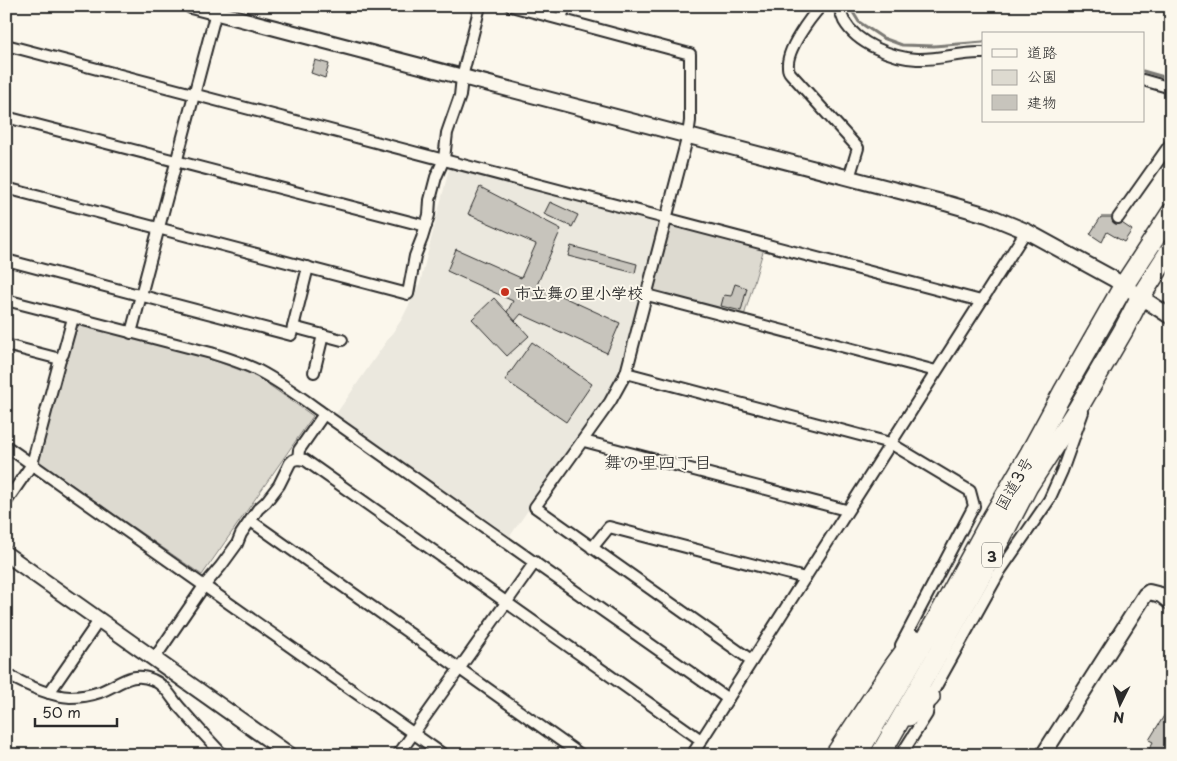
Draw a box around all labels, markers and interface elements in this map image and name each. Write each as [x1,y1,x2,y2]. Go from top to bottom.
legend [982,32,1144,122]
text: 道路 [1027,40,1057,63]
text: 公園 [1027,64,1057,87]
text: 建物 [1027,90,1057,113]
place label: 市立舞の里小学校 [515,280,643,304]
marker: 市立舞の里小学校 [499,286,511,298]
district label: 舞の里四丁目 [604,448,712,475]
street label: 国道3号 [988,452,1038,514]
road number: 3 [982,542,1002,568]
north arrow [1094,678,1144,728]
scale bar [35,696,118,728]
text: 50 m [42,700,81,723]
text: N [1112,707,1125,728]

